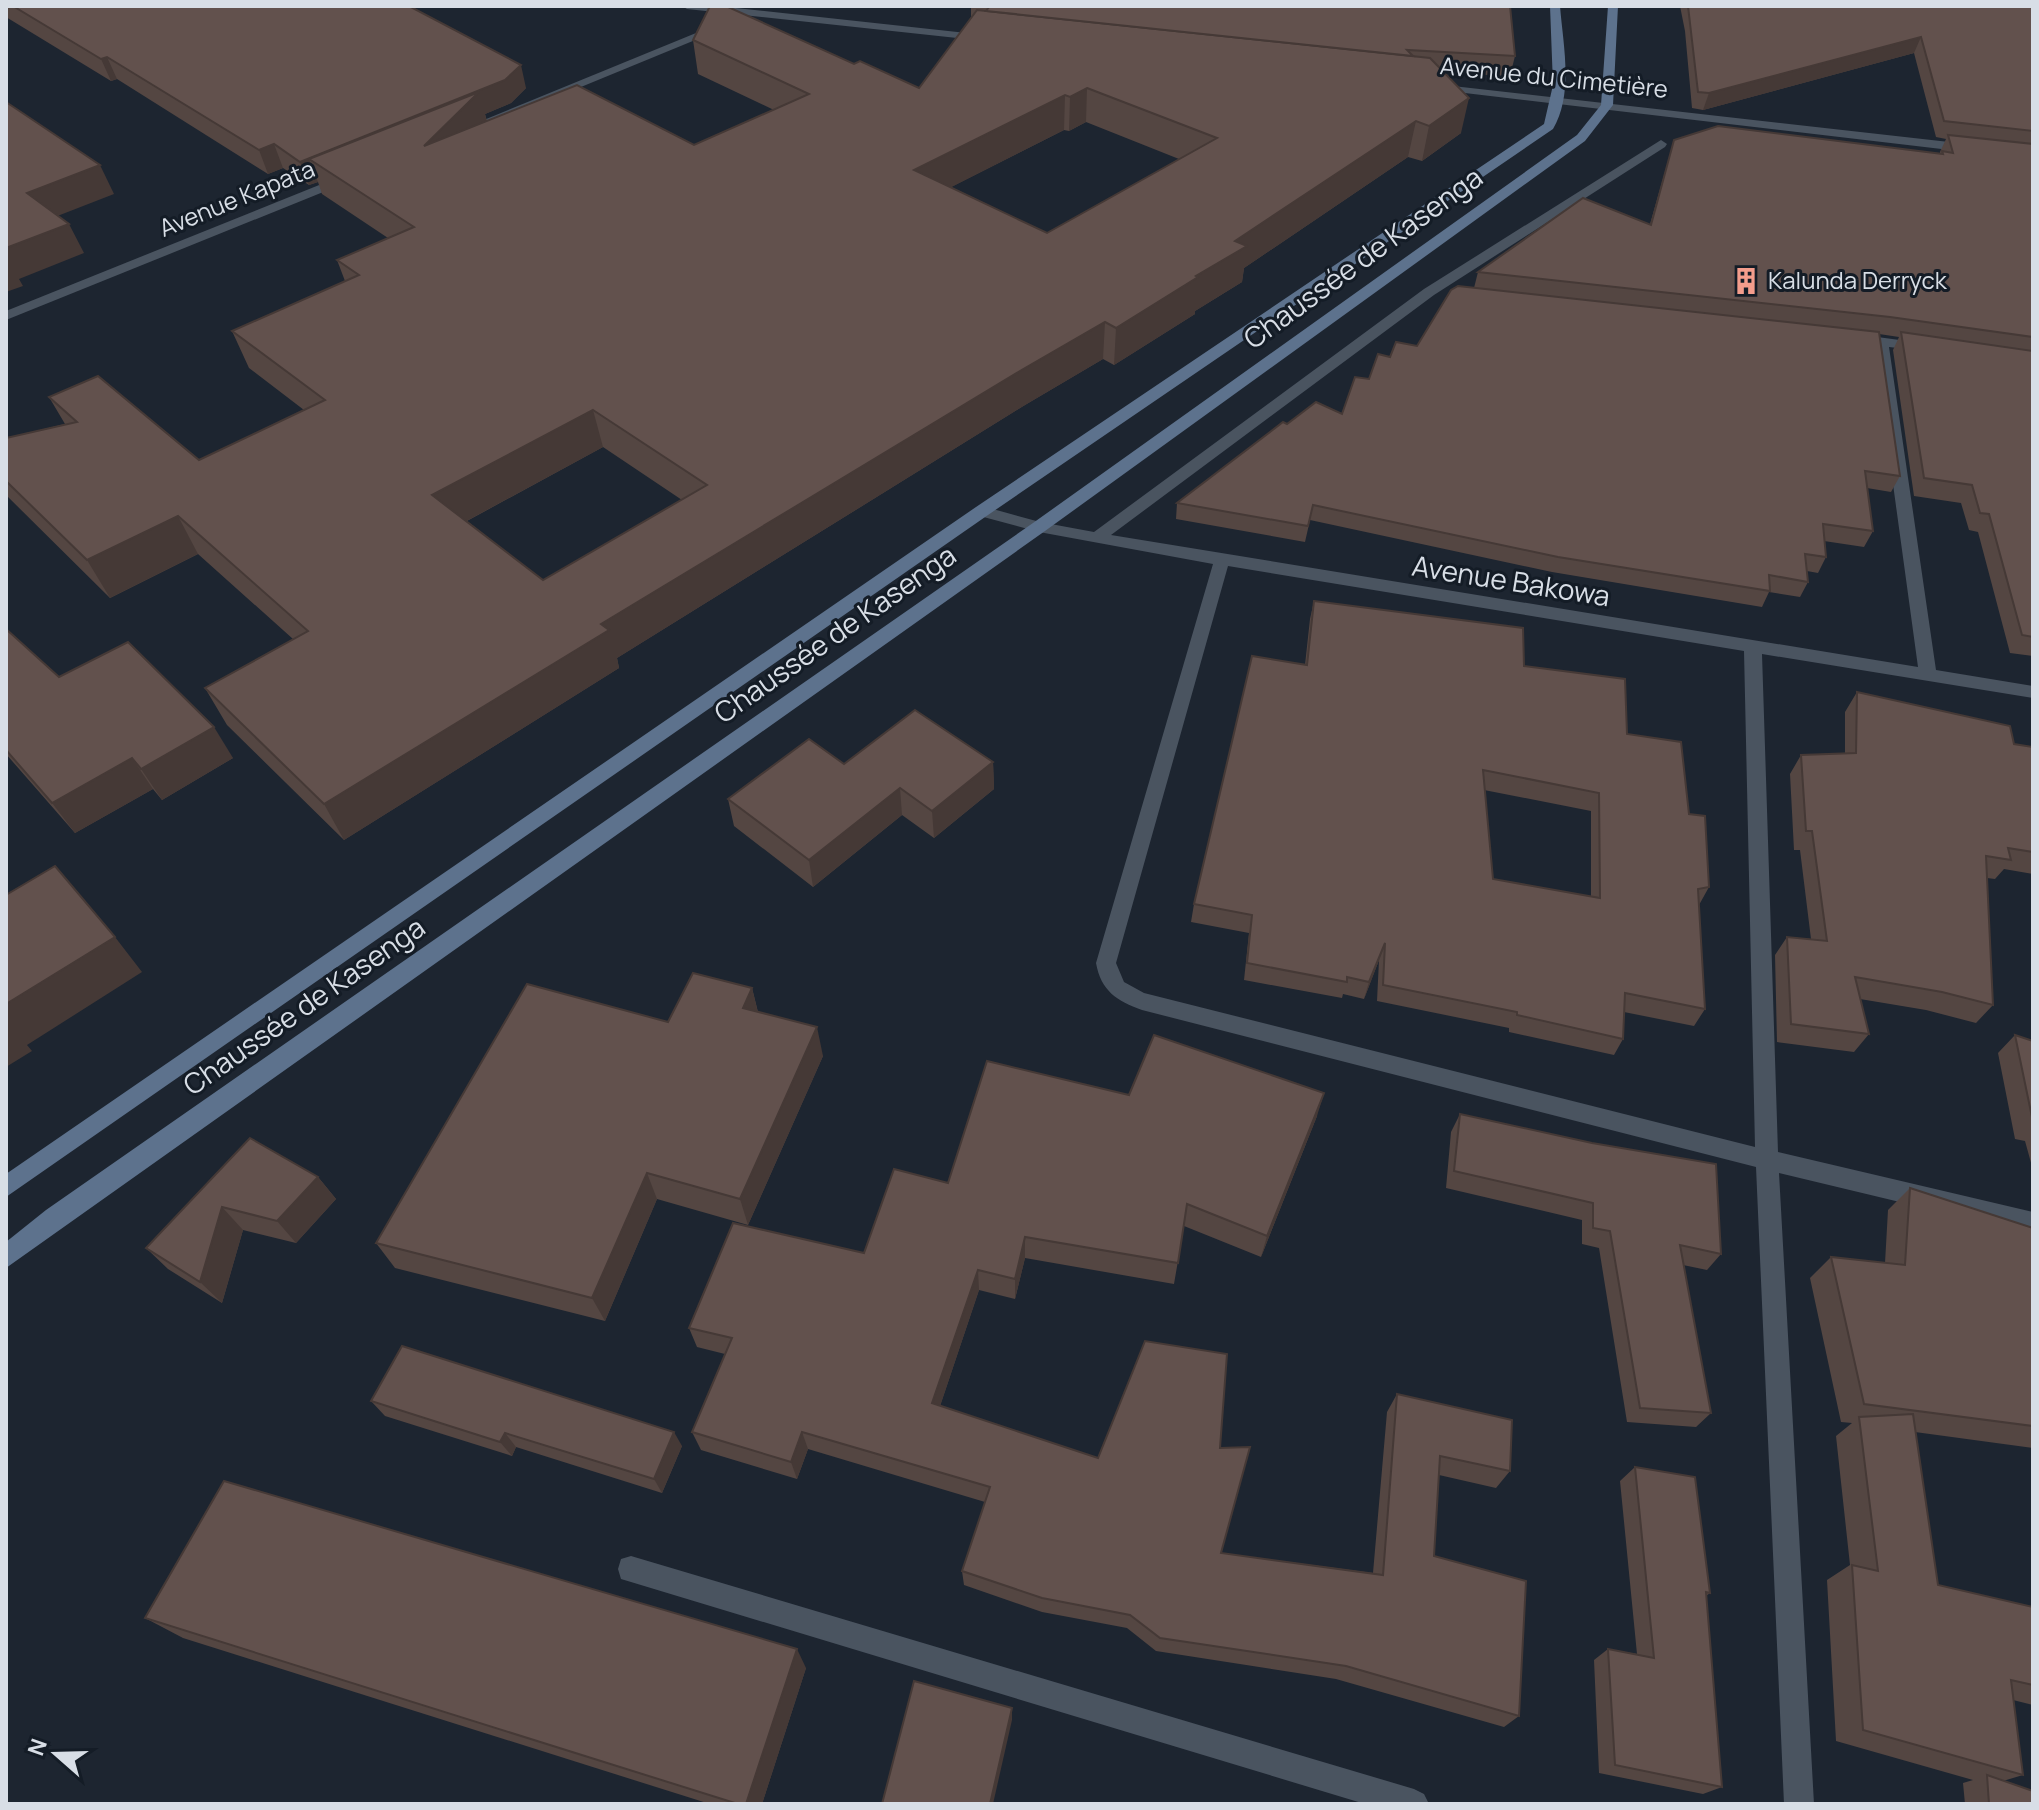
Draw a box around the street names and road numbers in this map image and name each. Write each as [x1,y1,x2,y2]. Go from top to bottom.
street label: Avenue du Cimetière [1439,48,1670,105]
street label: Avenue Kapata [154,151,319,244]
street label: Chaussée de Kasenga [1235,158,1490,357]
street label: Chaussée de Kasenga [706,535,963,731]
street label: Avenue Bakowa [1409,546,1613,614]
street label: Chaussée de Kasenga [175,907,432,1103]

